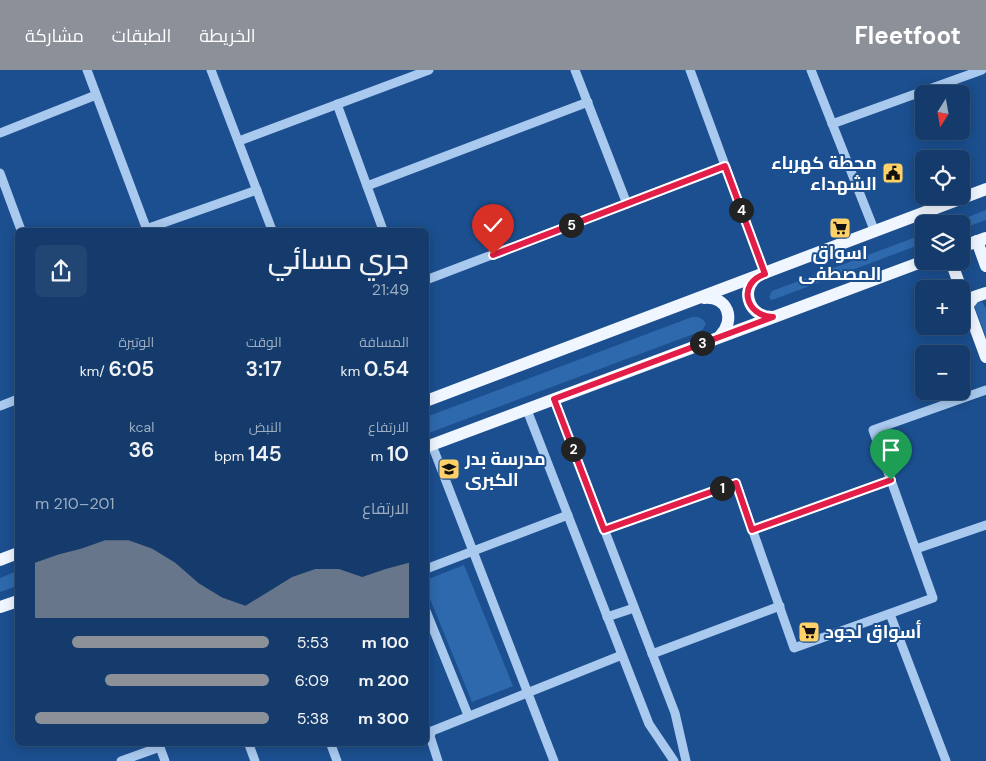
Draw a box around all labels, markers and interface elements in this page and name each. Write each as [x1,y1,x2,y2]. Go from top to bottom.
text: Fleetfoot [855,20,961,51]
text: مشاركة [25,24,84,48]
text: الطبقات [112,24,171,48]
text: الخريطة [199,24,256,48]
north arrow [915,85,970,140]
map controls [915,85,970,400]
button: locate [915,150,970,205]
place label: محطة كهرباء الشهداء [771,151,877,196]
public building icon: محطة كهرباء الشهداء [881,161,905,185]
pin: 4 [728,198,754,222]
text: 4 [737,201,746,219]
pin [472,204,514,255]
icon: check [479,211,507,239]
pin: 5 [558,212,584,238]
button: layers [915,215,970,270]
text: 5 [567,216,576,234]
supermarket icon: اسواق المصطفى [828,216,852,240]
text: جري مسائي [268,241,409,278]
place label: اسواق المصطفى [799,241,881,286]
button: share [35,245,87,297]
text: 21:49 [372,279,409,300]
button: + [915,280,970,335]
pin: 3 [690,330,714,356]
text: الوتيرة [118,333,154,351]
text: الوقت [246,333,282,351]
text: المسافة [359,333,409,351]
text: 3 [698,334,707,352]
button: − [915,345,970,400]
text: 6:05 [108,355,154,383]
text: 3:17 [246,355,282,383]
text: 0.54 [364,355,409,383]
text: /km [80,362,108,380]
text: km [341,362,364,380]
text: kcal [129,418,154,436]
text: النبض [249,418,282,436]
text: الارتفاع [368,418,409,436]
pin [870,429,912,480]
text: 36 [128,436,154,464]
pin: 2 [560,436,586,462]
icon: arrive [877,436,905,464]
text: 145 [248,440,282,468]
text: 10 [387,440,409,468]
text: 2 [569,440,578,458]
text: bpm [214,447,248,465]
text: m [371,447,387,465]
place label: مدرسة بدر الكبرى [464,447,546,492]
school or university icon: مدرسة بدر الكبرى [437,457,461,481]
pin: 1 [710,476,734,500]
text: 1 [720,479,725,497]
text: 201–210 m [35,493,114,514]
text: الارتفاع [362,498,409,519]
place label: أسواق لجود [825,619,921,644]
supermarket icon: أسواق لجود [797,620,821,644]
text: 5:53 [297,632,329,653]
text: 100 m [362,632,409,653]
text: 6:09 [295,670,329,691]
text: 200 m [358,670,409,691]
text: 5:38 [297,708,329,729]
text: 300 m [358,708,409,729]

